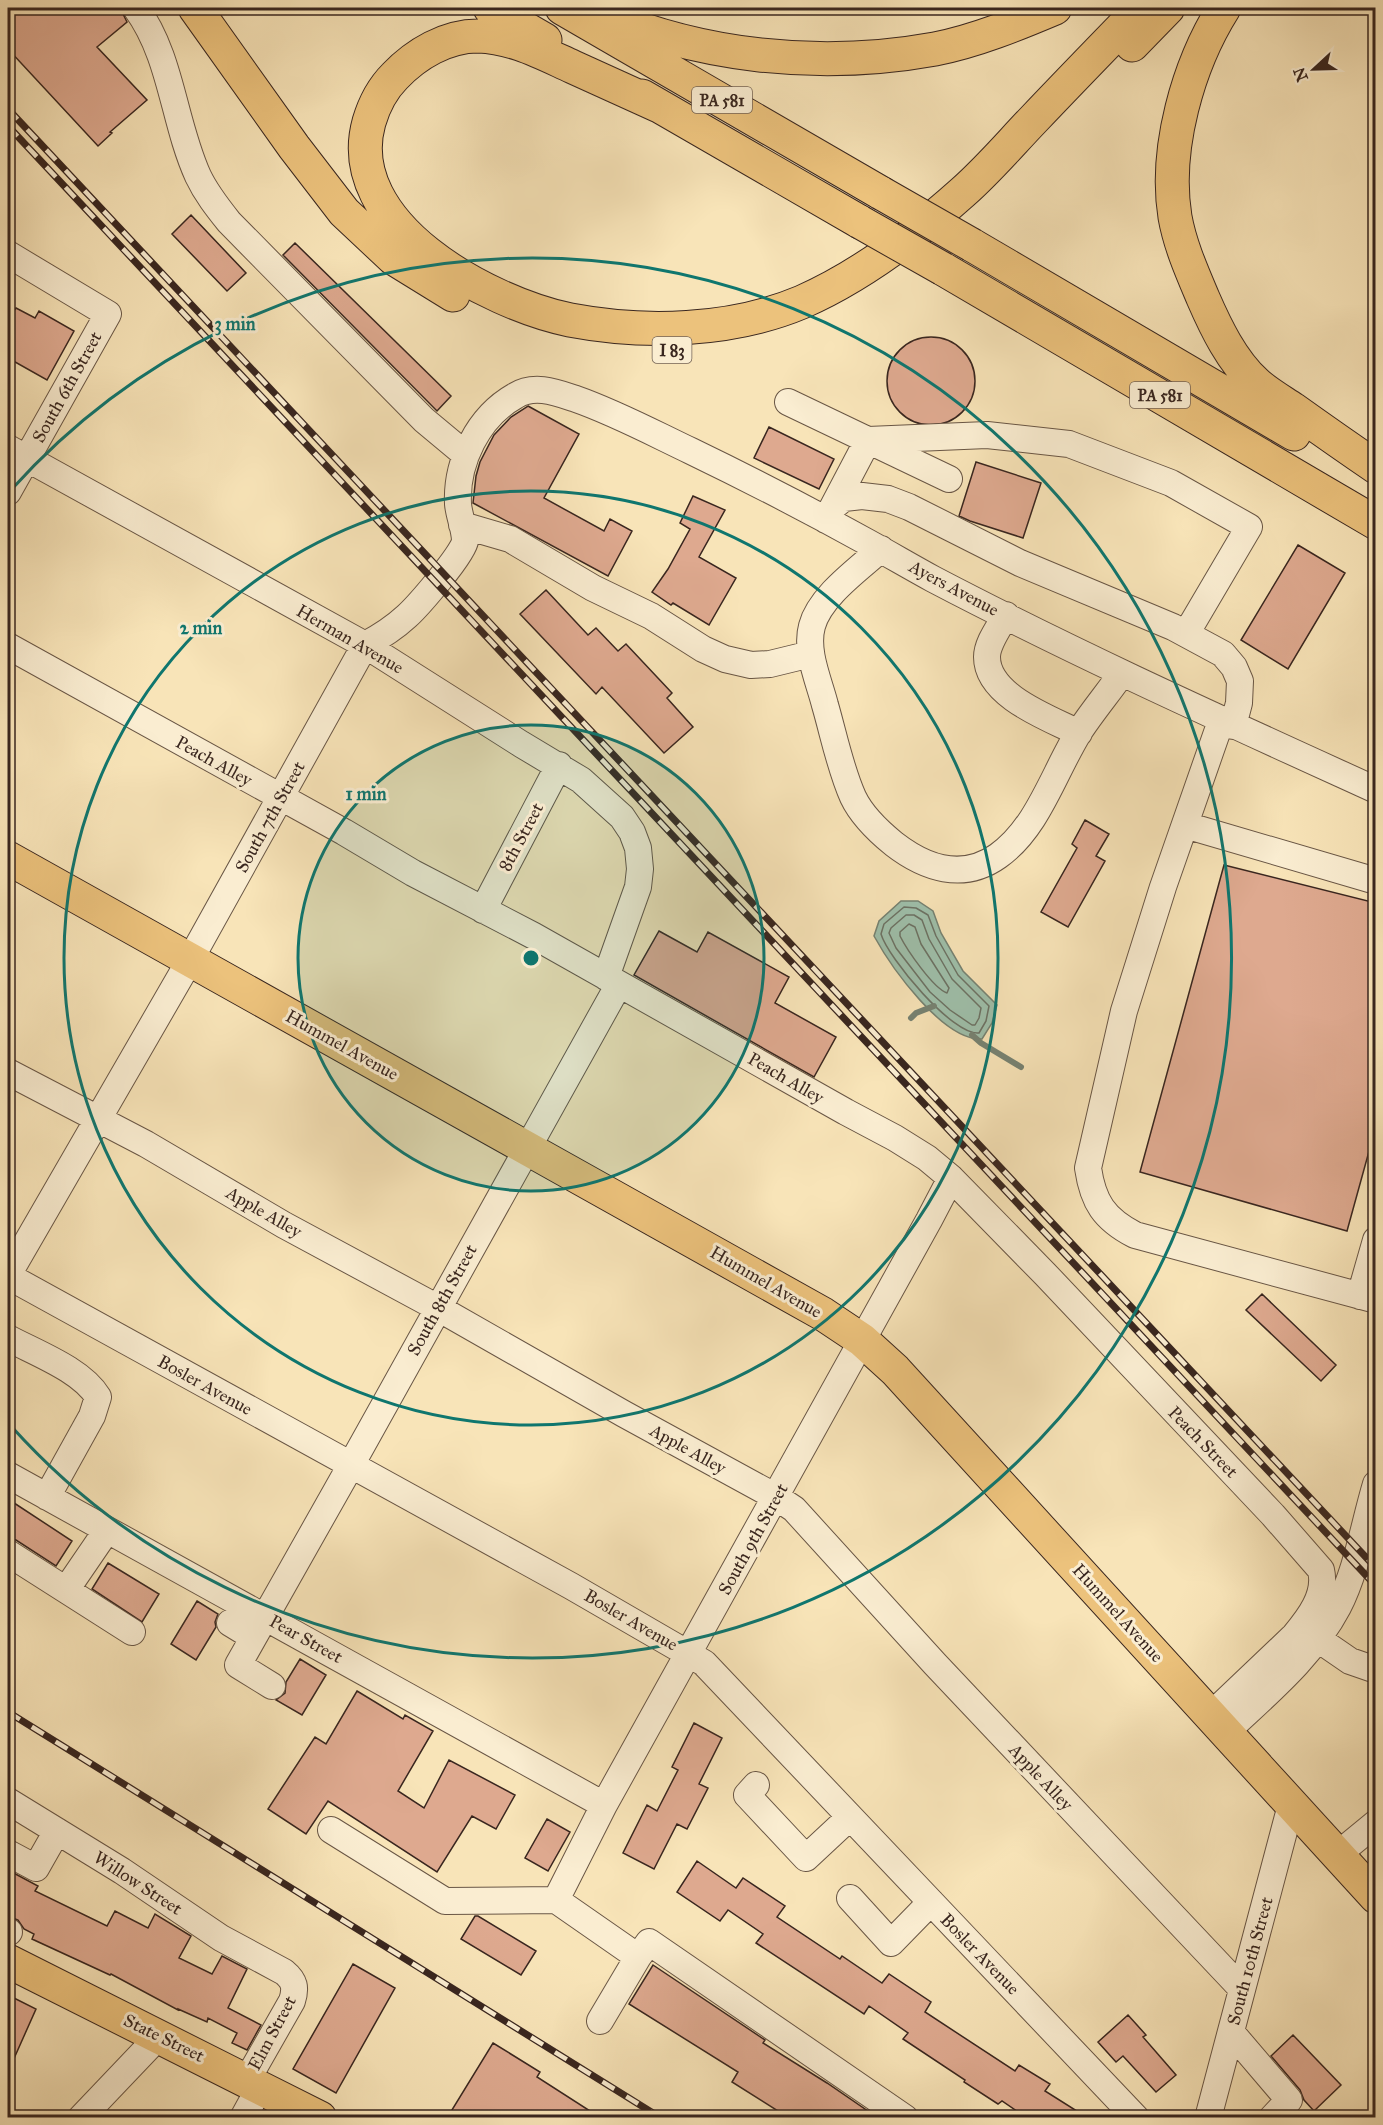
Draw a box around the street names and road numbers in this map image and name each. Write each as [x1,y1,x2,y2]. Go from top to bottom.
road number: PA 581 [692,87,752,113]
street label: South 6th Street [27,327,107,446]
road number: I 83 [652,337,692,363]
road number: PA 581 [1130,382,1190,408]
street label: Ayers Avenue [905,555,1003,621]
street label: Herman Avenue [293,599,407,679]
street label: Peach Alley [172,731,257,791]
street label: South 7th Street [230,757,310,877]
street label: 8th Street [494,798,549,875]
street label: Hummel Avenue [282,1005,402,1085]
street label: Peach Alley [744,1047,828,1109]
street label: Apple Alley [221,1181,306,1243]
street label: South 8th Street [402,1240,482,1360]
street label: Hummel Avenue [706,1241,826,1323]
street label: Bosler Avenue [154,1350,256,1420]
street label: Peach Street [1163,1402,1243,1483]
street label: Apple Alley [645,1419,730,1479]
street label: South 9th Street [713,1479,793,1599]
street label: Hummel Avenue [1068,1559,1168,1667]
street label: Bosler Avenue [580,1584,682,1656]
street label: Pear Street [266,1610,347,1668]
street label: Apple Alley [1004,1738,1078,1816]
street label: Willow Street [90,1846,187,1920]
street label: South 10th Street [1222,1894,1278,2028]
street label: Bosler Avenue [936,1909,1024,1999]
street label: Elm Street [243,1991,301,2074]
street label: State Street [120,2009,208,2067]

